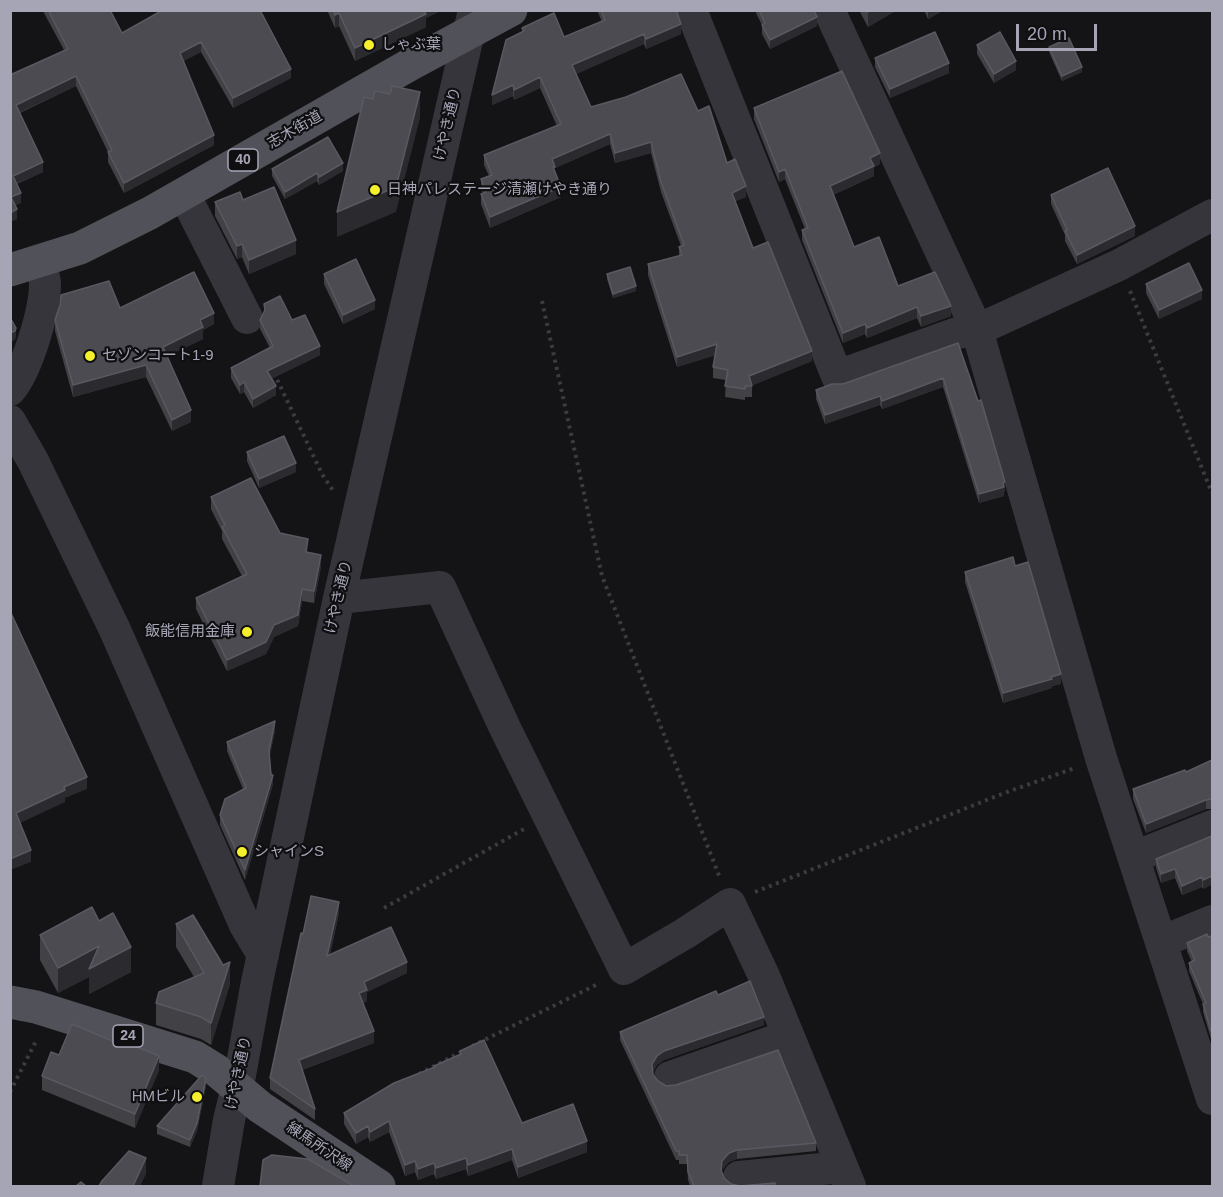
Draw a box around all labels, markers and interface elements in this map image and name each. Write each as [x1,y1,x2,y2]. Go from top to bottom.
scale bar [1019,12,1100,50]
text: 20 m [1027,24,1067,44]
place label: しゃぶ葉 [381,36,441,54]
marker: しゃぶ葉 [362,38,376,52]
street label: けやき通り [431,85,465,163]
street label: 志木街道 [265,107,325,153]
road number: 40 [228,149,258,171]
place label: 日神パレステージ清瀬けやき通り [387,181,612,199]
marker: 日神パレステージ清瀬けやき通り [368,183,382,197]
place label: セゾンコート1-9 [102,347,214,365]
marker: セゾンコート1-9 [83,349,97,363]
street label: けやき通り [322,558,356,636]
place label: 飯能信用金庫 [145,623,235,641]
marker: 飯能信用金庫 [240,625,254,639]
place label: シャインS [254,843,324,861]
marker: シャインS [235,845,249,859]
road number: 24 [113,1025,143,1047]
street label: けやき通り [222,1034,256,1112]
place label: HMビル [132,1088,185,1106]
marker: HMビル [190,1090,204,1104]
street label: 練馬所沢線 [283,1119,355,1175]

